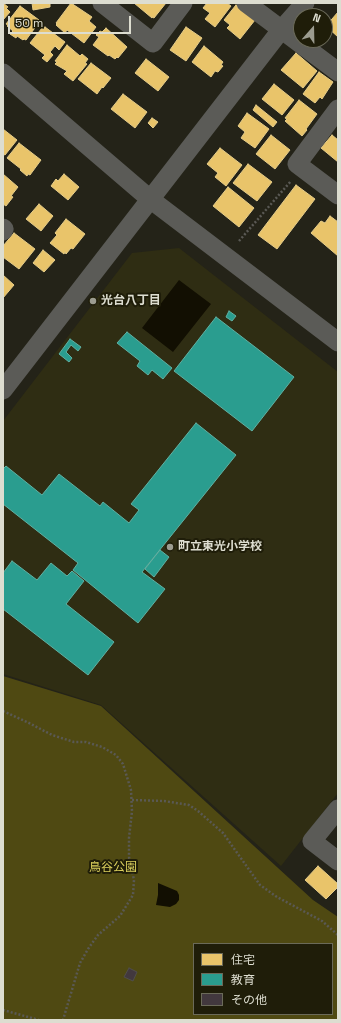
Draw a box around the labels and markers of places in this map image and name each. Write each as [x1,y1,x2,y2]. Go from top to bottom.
place label: 光台八丁目 [101,294,161,308]
marker: 光台八丁目 [88,296,98,306]
place label: 町立東光小学校 [178,540,262,554]
marker: 町立東光小学校 [165,542,175,552]

